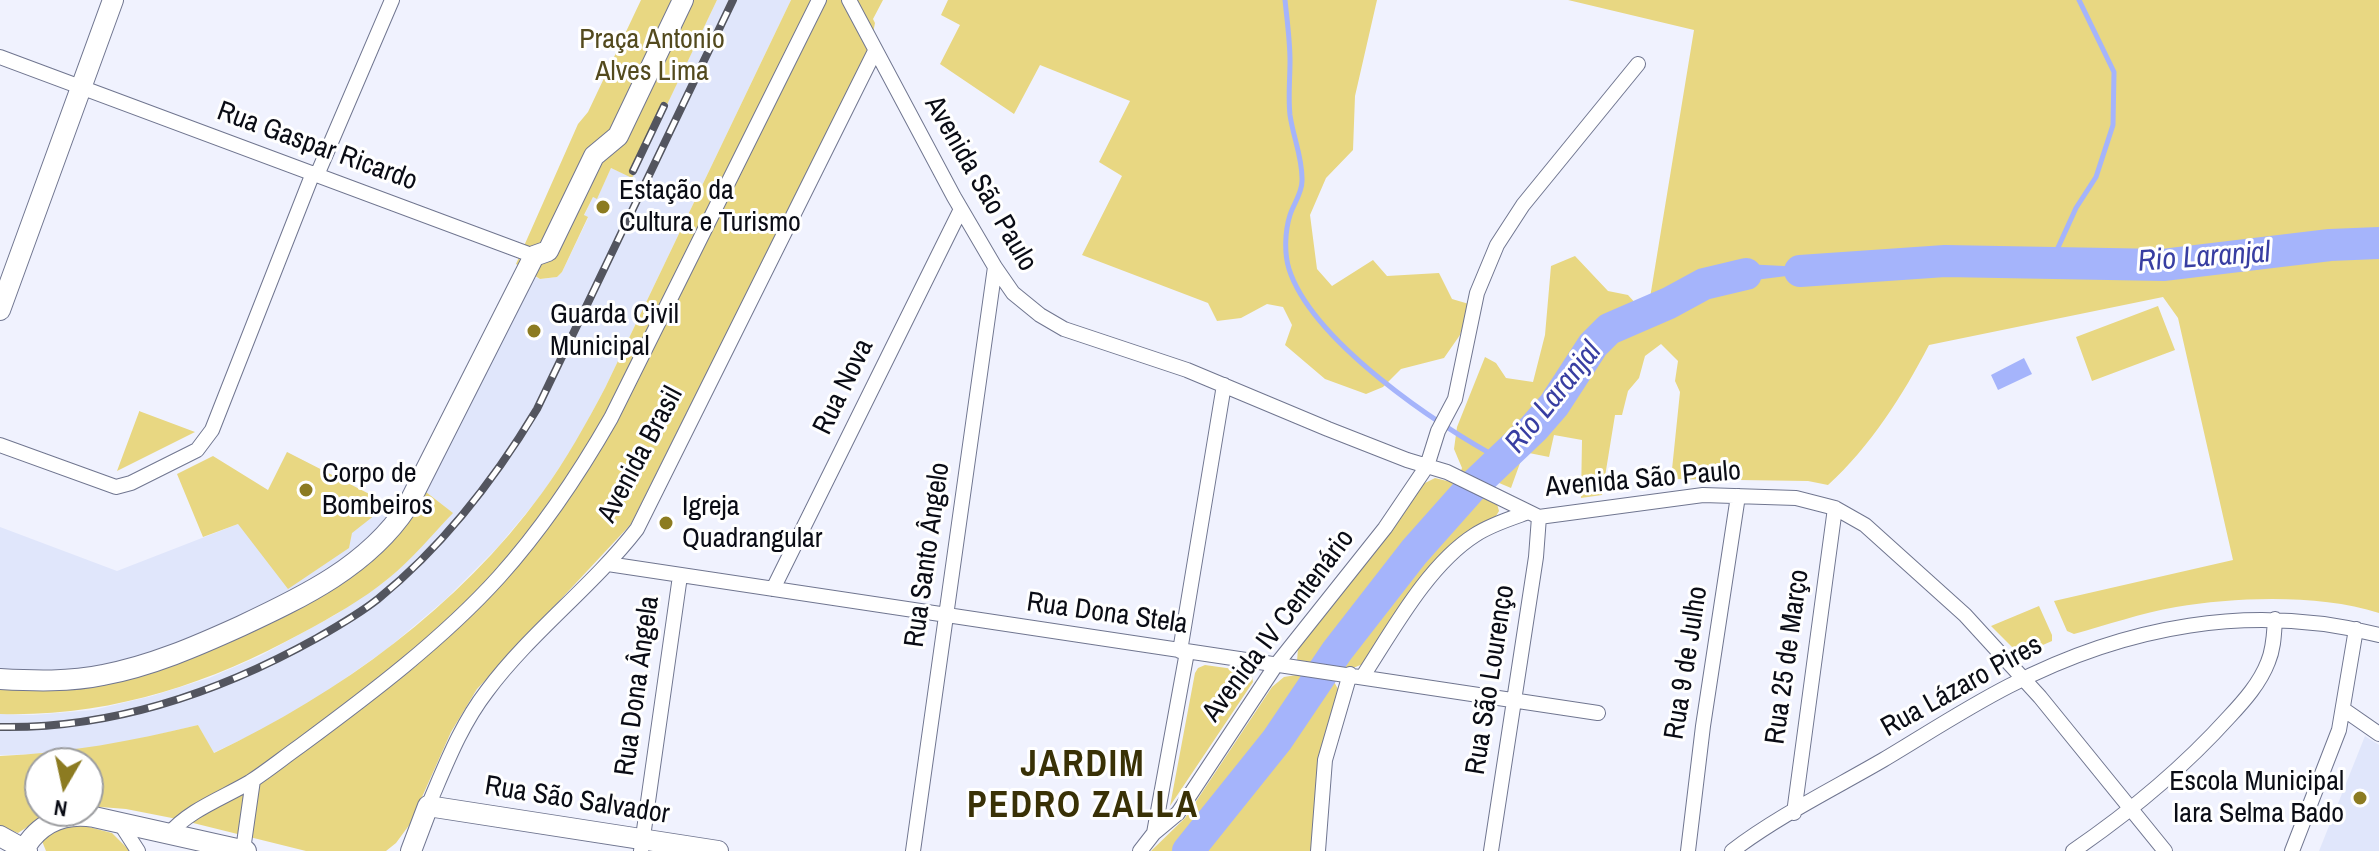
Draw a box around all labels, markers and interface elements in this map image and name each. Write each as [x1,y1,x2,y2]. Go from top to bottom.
park label: Praça Antonio Alves Lima [579,23,725,89]
street label: Avenida São Paulo [916,91,1044,277]
street label: Rua Gaspar Ricardo [212,95,422,199]
place label: Estação da Cultura e Turismo [619,174,801,240]
marker: Estação da Cultura e Turismo [594,198,612,216]
water label: Rio Laranjal [2137,235,2271,281]
place label: Guarda Civil Municipal [550,298,679,364]
marker: Guarda Civil Municipal [525,322,543,340]
street label: Rua Nova [807,334,881,440]
water label: Rio Laranjal [1498,335,1610,461]
street label: Avenida Brasil [591,381,691,529]
street label: Avenida São Paulo [1544,455,1742,505]
place label: Corpo de Bombeiros [322,457,433,523]
street label: Rua Santo Ângelo [898,460,958,650]
marker: Corpo de Bombeiros [297,481,315,499]
place label: Igreja Quadrangular [682,490,822,556]
marker: Igreja Quadrangular [657,514,675,532]
street label: Avenida IV Centenário [1196,523,1362,729]
street label: Rua 25 de Março [1759,567,1817,747]
street label: Rua São Lourenço [1459,583,1523,777]
street label: Rua 9 de Julho [1658,584,1716,742]
street label: Rua Dona Stela [1024,586,1190,642]
street label: Rua Dona Ângela [609,594,667,778]
street label: Rua Lázaro Pires [1876,629,2048,745]
district label: JARDIM PEDRO ZALLA [967,744,1199,829]
north arrow [24,747,104,827]
place label: Escola Municipal Iara Selma Bado [2169,765,2344,831]
street label: Rua São Salvador [482,770,672,832]
marker: Escola Municipal Iara Selma Bado [2351,789,2369,807]
text: N [52,793,69,825]

